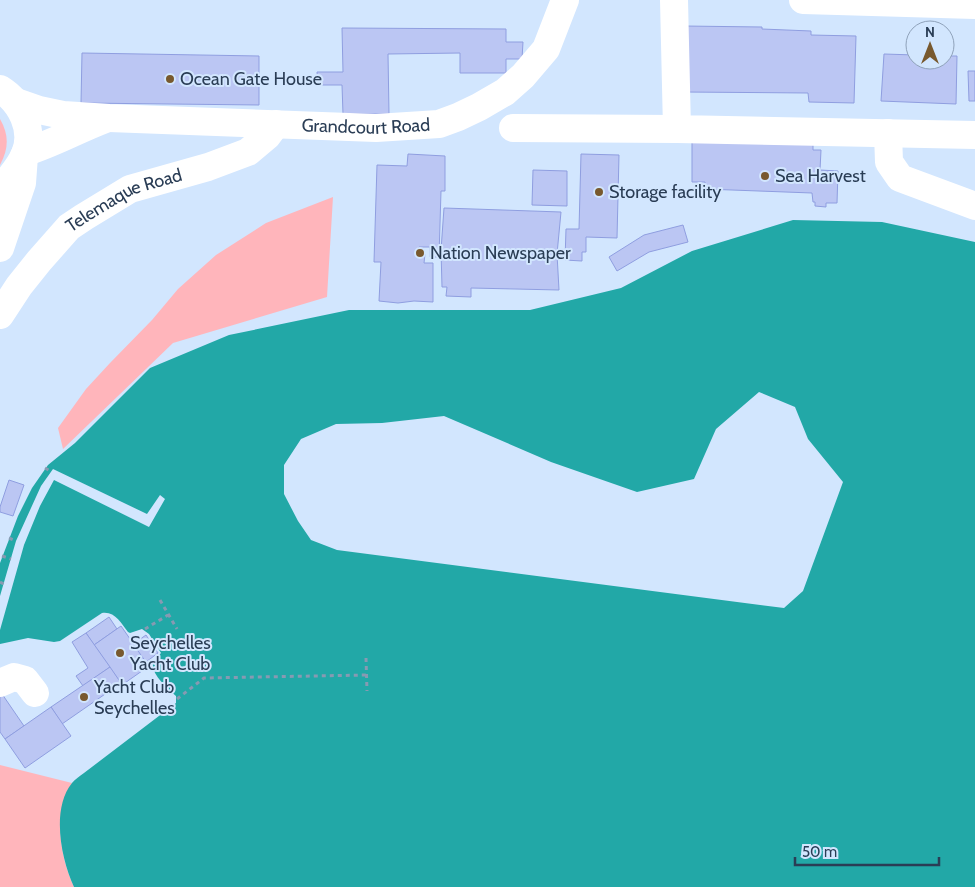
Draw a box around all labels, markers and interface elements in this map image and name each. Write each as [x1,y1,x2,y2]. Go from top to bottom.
north arrow [905,20,955,70]
text: N [925,23,935,41]
place label: Ocean Gate House [180,68,322,90]
marker: Ocean Gate House [164,73,176,85]
street label: Grandcourt Road [301,114,431,139]
street label: Telemaque Road [62,164,185,237]
place label: Sea Harvest [775,165,866,187]
marker: Sea Harvest [759,170,771,182]
place label: Storage facility [609,181,721,203]
marker: Storage facility [593,186,605,198]
place label: Nation Newspaper [430,242,571,264]
marker: Nation Newspaper [414,247,426,259]
place label: Seychelles Yacht Club [129,632,211,675]
marker: Seychelles Yacht Club [114,647,126,659]
place label: Yacht Club Seychelles [93,676,175,719]
marker: Yacht Club Seychelles [78,691,90,703]
scale bar [795,834,939,866]
text: 50 m [802,843,837,861]

